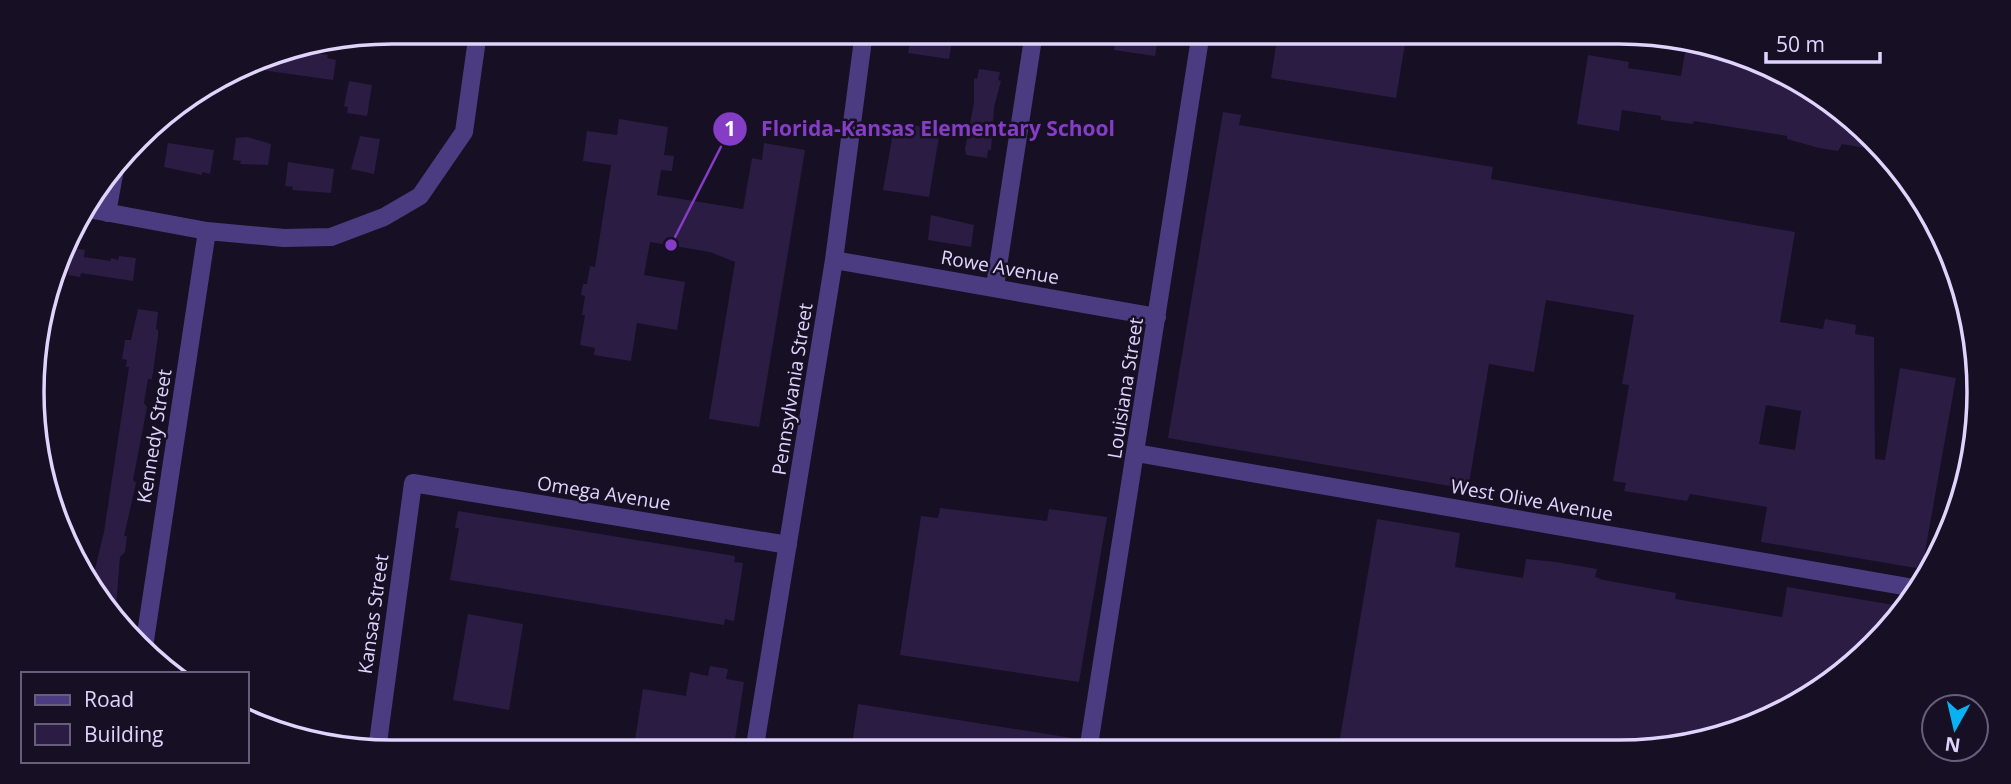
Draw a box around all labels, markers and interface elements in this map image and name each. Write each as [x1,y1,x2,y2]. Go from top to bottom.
scale bar [1766,21,1880,65]
text: 50 m [1776,30,1825,58]
callout: Florida-Kansas Elementary School [712,108,1129,150]
text: 1 [724,114,736,142]
text: Florida-Kansas Elementary School [761,114,1115,142]
street label: Rowe Avenue [939,244,1061,290]
street label: Pennsylvania Street [766,301,818,477]
street label: Louisiana Street [1101,315,1149,460]
street label: Kennedy Street [131,367,177,505]
street label: Omega Avenue [535,470,673,516]
street label: West Olive Avenue [1449,473,1615,527]
street label: Kansas Street [352,552,394,675]
legend [21,672,248,763]
text: Road [84,685,134,713]
north arrow [1920,693,1990,763]
text: Building [84,720,163,748]
text: N [1943,731,1962,759]

